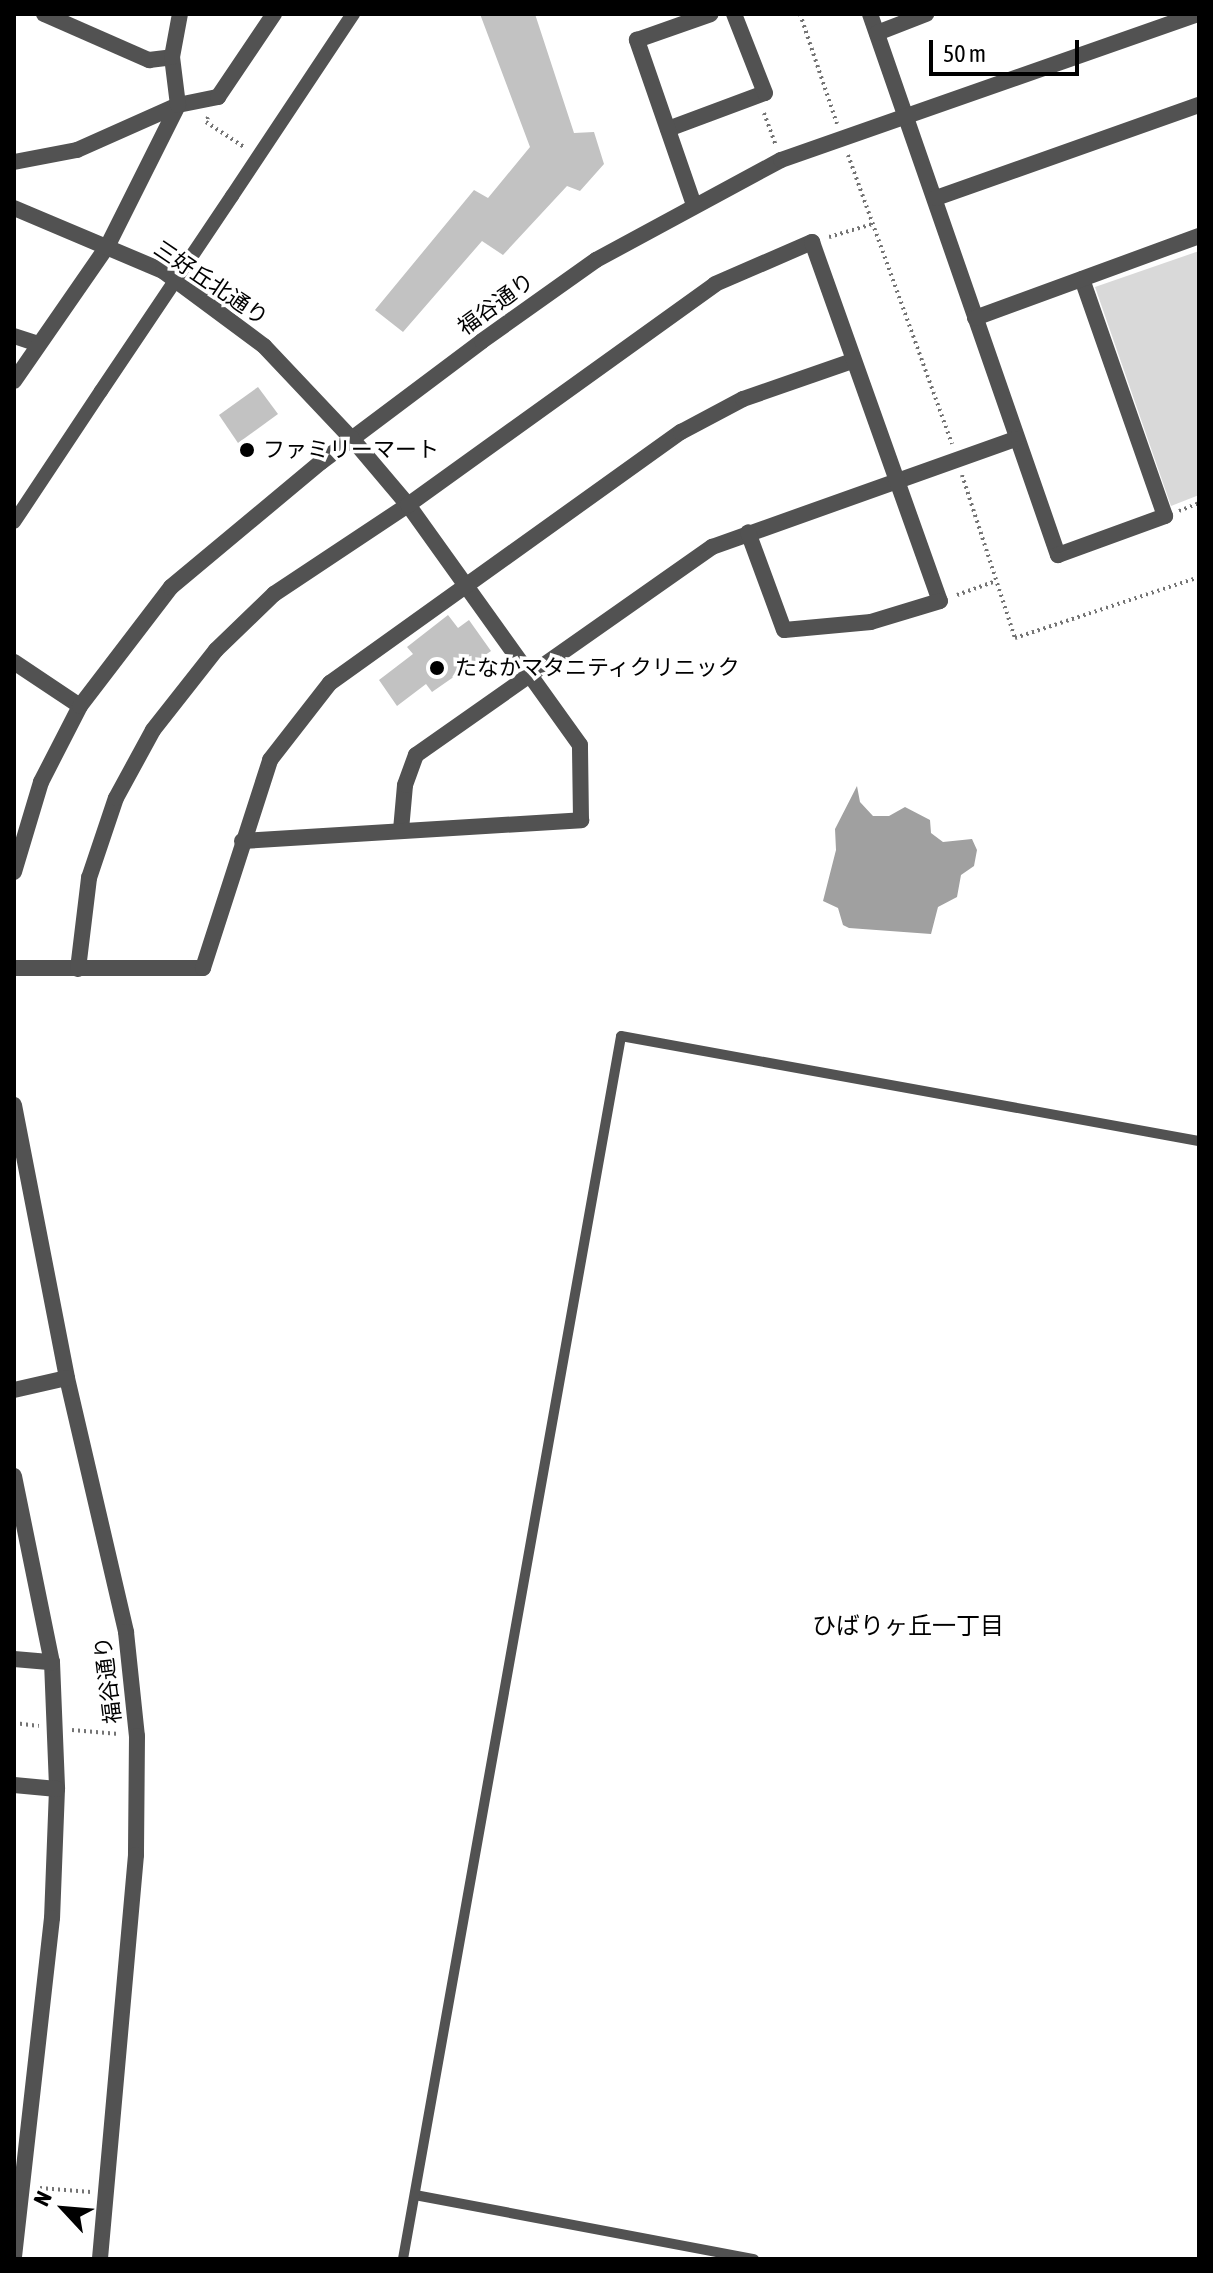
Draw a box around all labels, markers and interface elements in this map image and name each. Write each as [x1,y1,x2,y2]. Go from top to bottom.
scale bar [933,24,1083,74]
text: 50 m [943,40,986,67]
street label: 三好丘北通り [149,235,273,331]
street label: 福谷通り [453,267,539,341]
place label: ファミリーマート [263,437,439,463]
marker: ファミリーマート [238,441,256,459]
place label: たなかマタニティクリニック [455,655,741,681]
marker: たなかマタニティクリニック [426,657,448,679]
district label: ひばりヶ丘一丁目 [812,1612,1004,1640]
street label: 福谷通り [90,1635,126,1725]
north arrow [24,2169,104,2249]
text: N [28,2187,57,2210]

